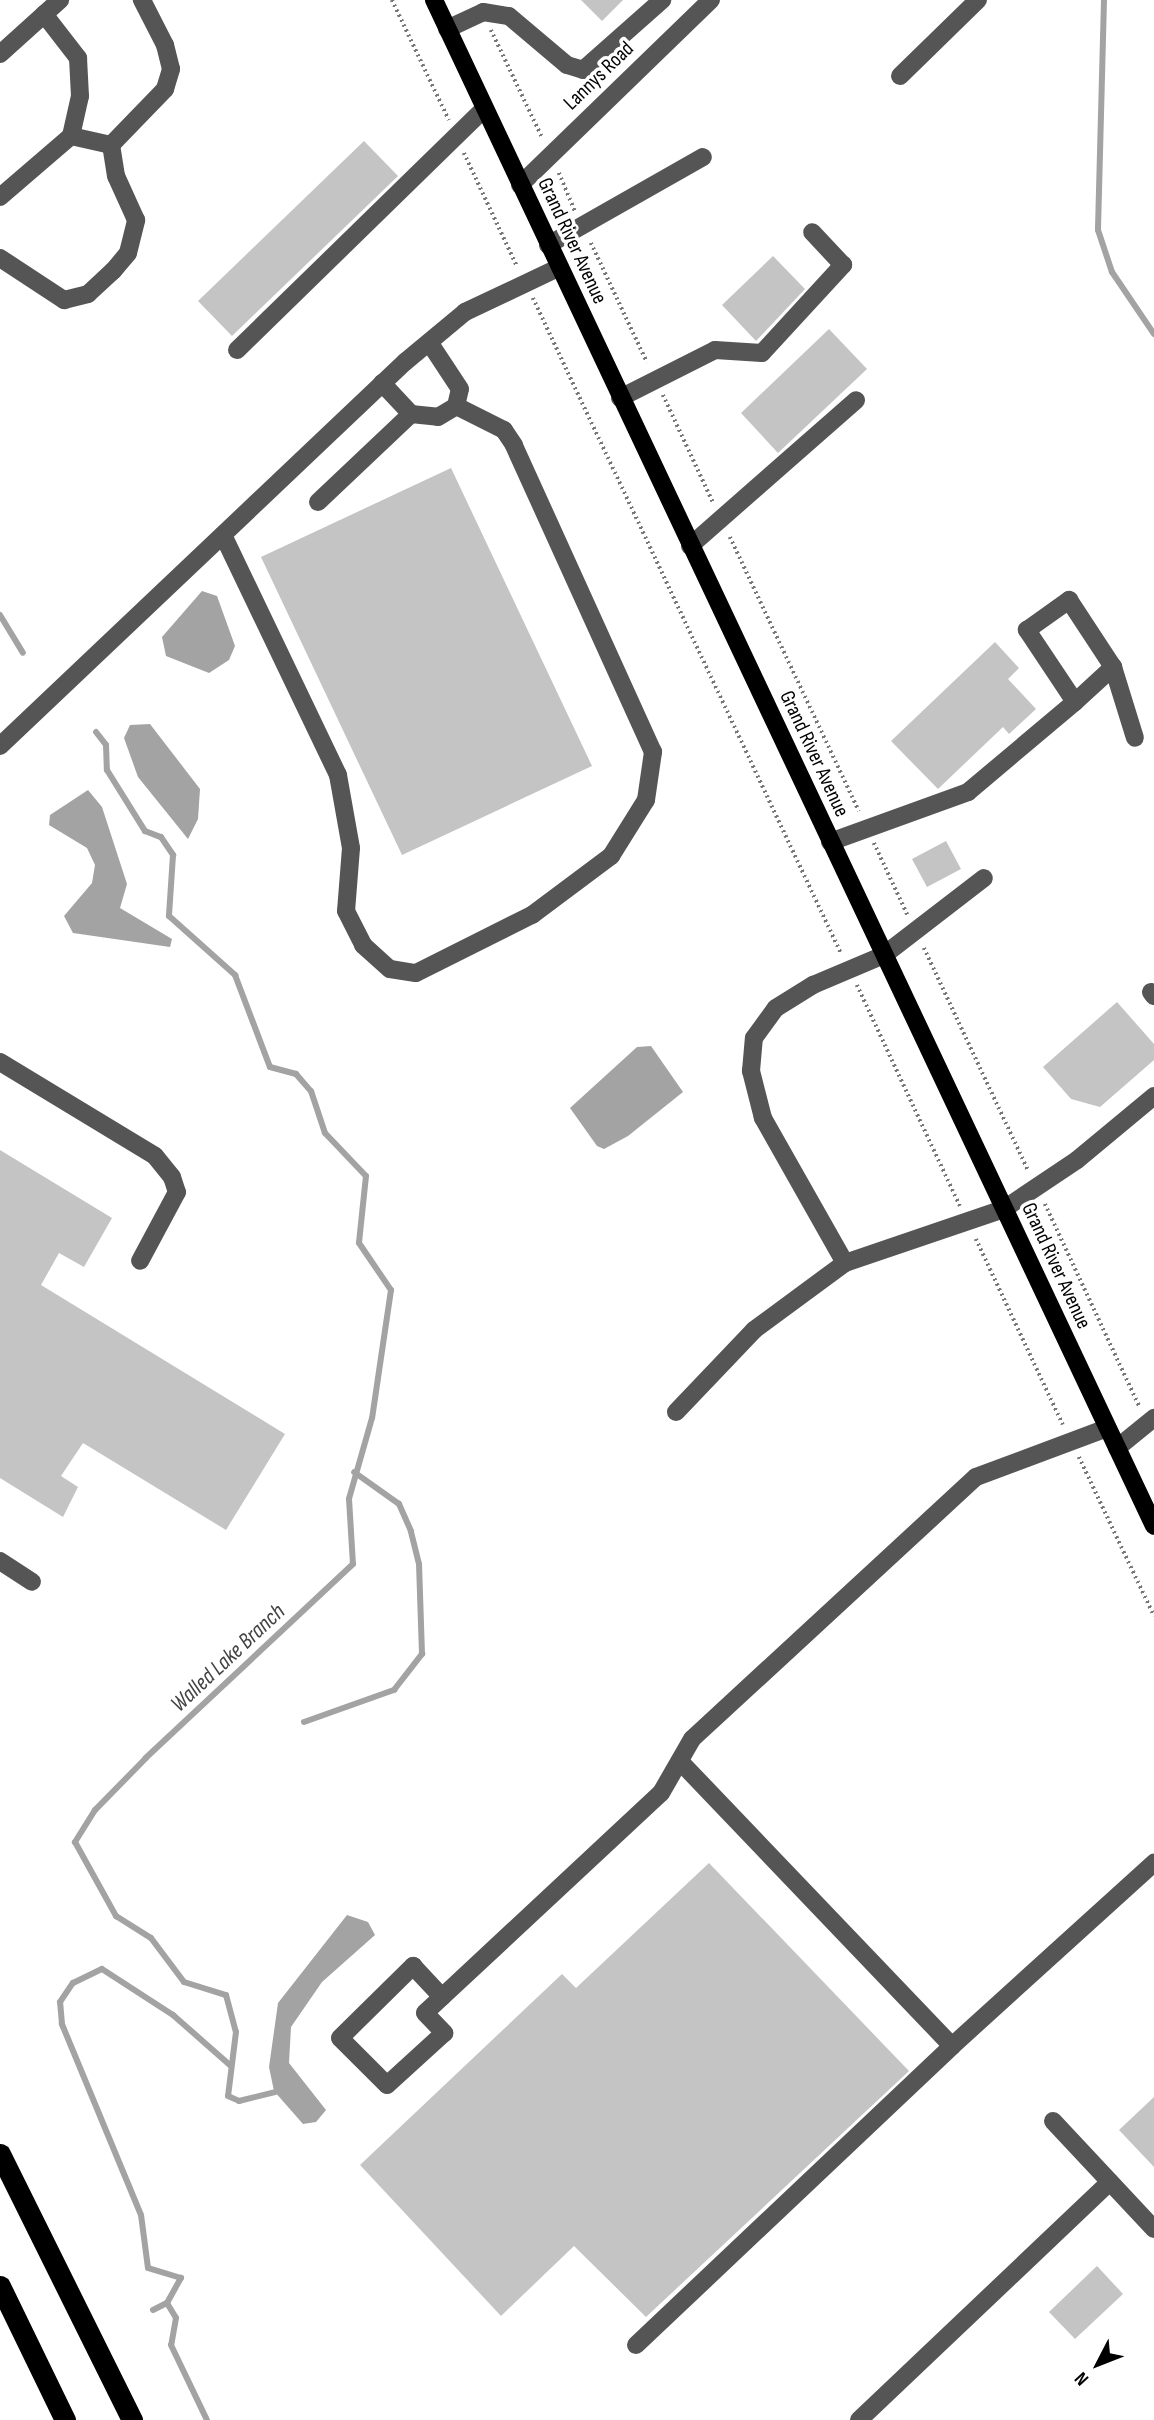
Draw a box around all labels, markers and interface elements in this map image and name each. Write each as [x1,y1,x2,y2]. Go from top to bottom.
street label: Lannys Road [559,36,639,116]
street label: Grand River Avenue [532,174,612,308]
street label: Grand River Avenue [774,687,854,821]
street label: Grand River Avenue [1016,1199,1096,1333]
water label: Walled Lake Branch [165,1598,291,1718]
north arrow [1063,2329,1133,2399]
text: N [1070,2367,1094,2390]

